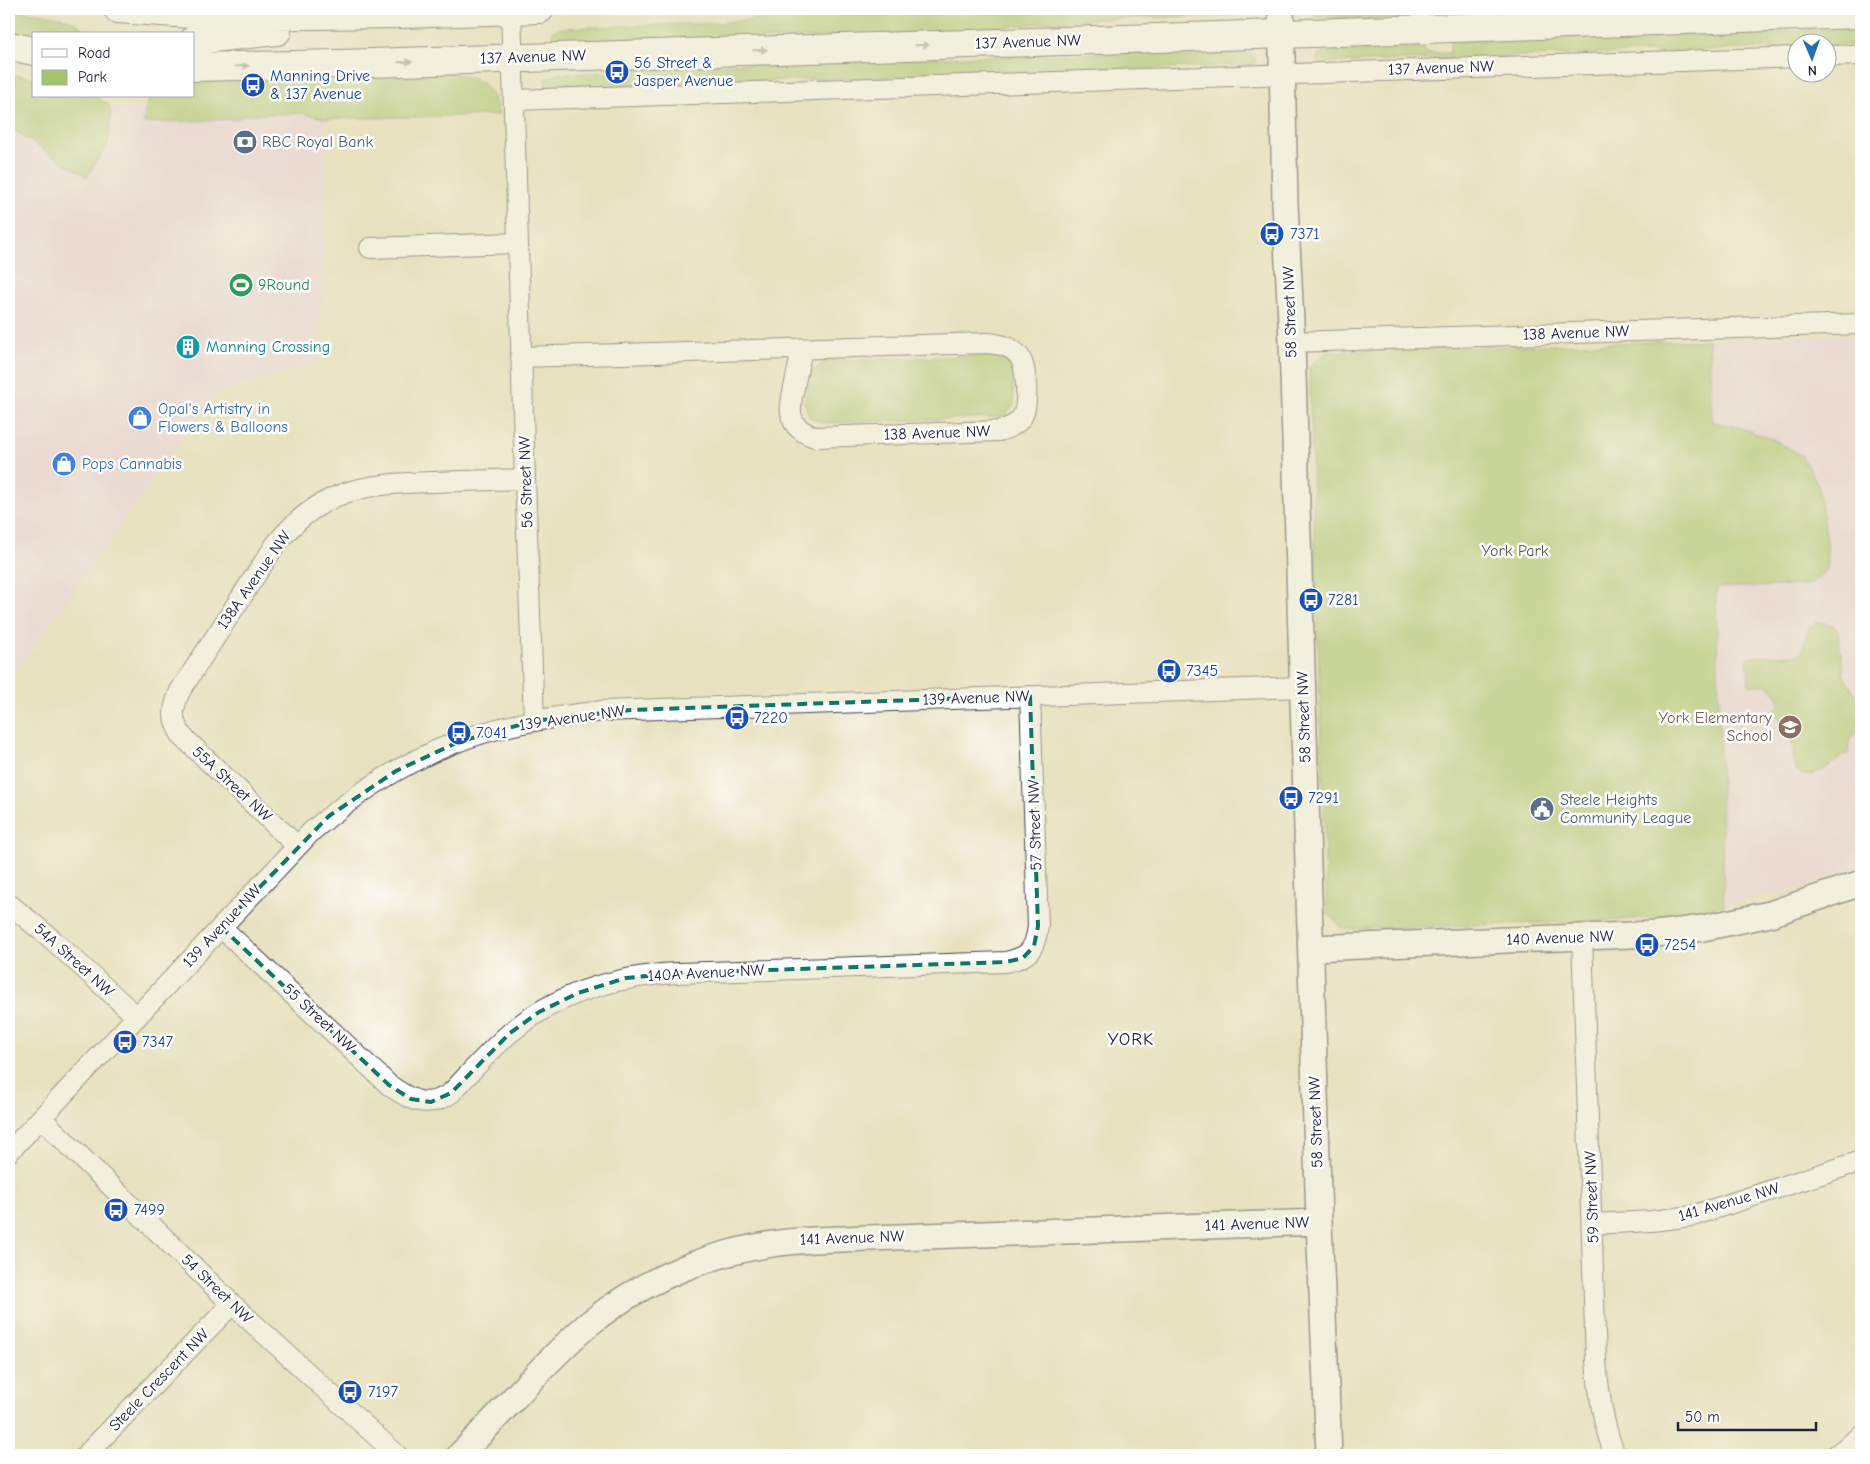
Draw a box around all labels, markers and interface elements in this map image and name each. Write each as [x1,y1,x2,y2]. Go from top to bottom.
street label: 137 Avenue NW [975,31,1081,53]
legend [32,32,195,98]
north arrow [1788,32,1838,82]
one-way arrow [914,41,930,49]
text: Road [78,44,110,62]
street label: 137 Avenue NW [480,46,586,68]
one-way arrow [752,46,768,54]
place label: 56 Street & Jasper Avenue [634,54,733,90]
one-way arrow [397,57,413,65]
street label: 137 Avenue NW [1388,57,1494,79]
bus stop icon: 56 Street & Jasper Avenue [604,59,630,85]
one-way arrow [235,62,251,70]
text: N [1808,62,1817,79]
place label: Manning Drive & 137 Avenue [270,67,370,103]
text: Park [78,68,107,86]
bus stop icon: Manning Drive & 137 Avenue [240,72,266,98]
bank icon: RBC Royal Bank [232,129,258,155]
place label: RBC Royal Bank [262,133,373,151]
bus stop icon: 7371 [1259,221,1285,247]
place label: 7371 [1290,225,1320,243]
street label: 58 Street NW [1279,266,1301,358]
sports icon: 9Round [228,272,254,298]
place label: 9Round [258,276,310,294]
street label: 138 Avenue NW [1522,322,1630,344]
building icon: Manning Crossing [175,334,201,360]
place label: Manning Crossing [206,338,330,356]
place label: Opal's Artistry in Flowers & Balloons [158,400,288,436]
shop icon: Opal's Artistry in Flowers & Balloons [127,405,153,431]
street label: 138 Avenue NW [883,422,991,444]
street label: 56 Street NW [515,435,537,529]
shop icon: Pops Cannabis [51,451,77,477]
place label: Pops Cannabis [82,455,182,473]
street label: 138A Avenue NW [213,527,295,633]
park label: York Park [1481,542,1549,560]
bus stop icon: 7281 [1298,587,1324,613]
place label: 7281 [1328,591,1359,609]
bus stop icon: 7345 [1156,658,1182,684]
place label: 7345 [1186,662,1218,680]
street label: 58 Street NW [1293,671,1315,763]
street label: 139 Avenue NW [922,687,1030,709]
street label: 139 Avenue NW [518,702,626,734]
bus stop icon: 7220 [724,705,750,731]
place label: 7220 [754,709,788,727]
place label: York Elementary School [1658,709,1773,745]
school or university icon: York Elementary School [1777,714,1803,740]
bus stop icon: 7041 [446,720,472,746]
place label: 7041 [476,724,507,742]
street label: 55A Street NW [189,743,275,825]
street label: 57 Street NW [1024,779,1046,871]
bus stop icon: 7291 [1278,785,1304,811]
place label: 7291 [1308,789,1339,807]
place label: Steele Heights Community League [1560,791,1691,827]
public building icon: Steele Heights Community League [1529,796,1555,822]
street label: 139 Avenue NW [179,881,265,971]
street label: 54A Street NW [30,920,118,1001]
street label: 140 Avenue NW [1506,927,1614,949]
bus stop icon: 7254 [1634,932,1660,958]
place label: 7254 [1664,936,1696,954]
street label: 140A Avenue NW [647,961,765,985]
street label: 55 Street NW [279,980,359,1056]
bus stop icon: 7347 [112,1029,138,1055]
district label: YORK [1108,1029,1154,1050]
place label: 7347 [142,1033,173,1051]
street label: 58 Street NW [1305,1076,1327,1168]
street label: 59 Street NW [1581,1150,1603,1243]
street label: 141 Avenue NW [1676,1179,1782,1225]
bus stop icon: 7499 [103,1197,129,1223]
place label: 7499 [134,1201,165,1219]
street label: 141 Avenue NW [1205,1213,1310,1235]
street label: 141 Avenue NW [800,1227,905,1249]
street label: 54 Street NW [178,1251,256,1327]
street label: Steele Crescent NW [106,1325,213,1435]
bus stop icon: 7197 [337,1379,363,1405]
place label: 7197 [368,1383,398,1401]
scale bar [1678,1399,1815,1431]
text: 50 m [1685,1408,1720,1426]

